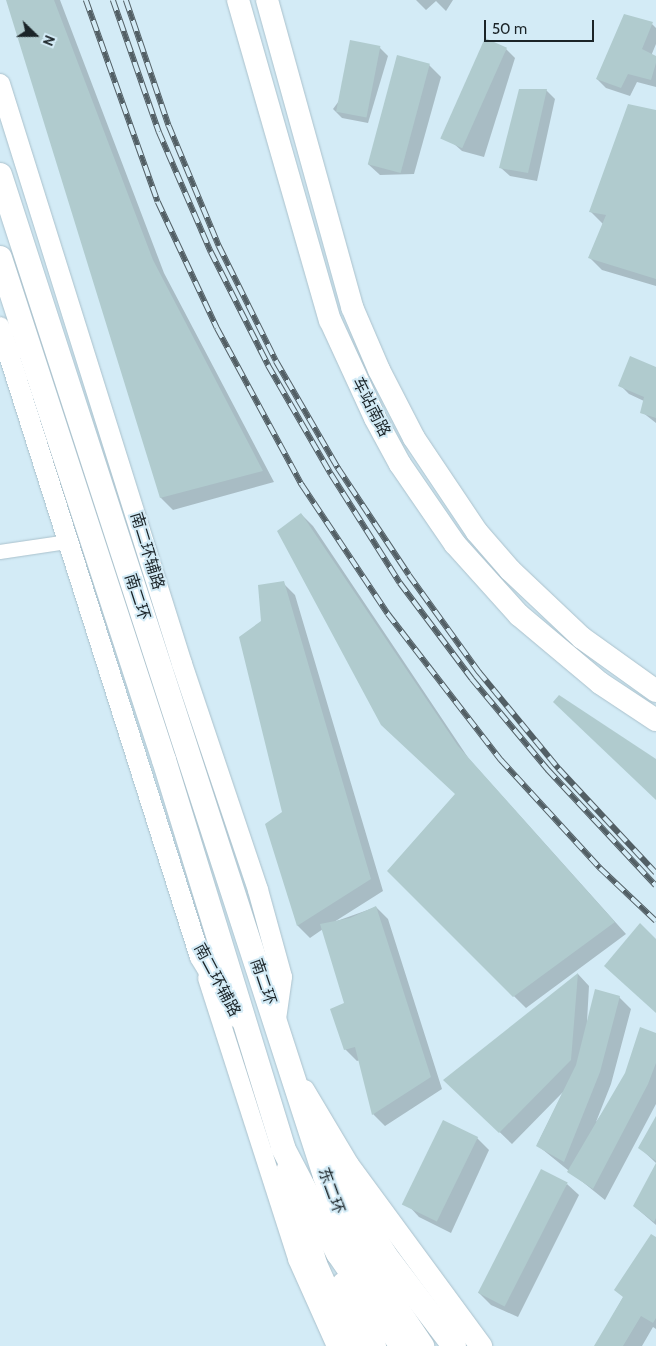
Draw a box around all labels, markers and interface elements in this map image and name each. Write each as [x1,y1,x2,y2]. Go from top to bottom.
north arrow [10,10,60,60]
scale bar [486,10,596,42]
text: 50 m [492,20,527,38]
text: N [39,33,59,49]
street label: 车站南路 [348,374,394,440]
street label: 南二环辅路 [126,510,168,592]
street label: 南二环 [120,571,154,623]
street label: 南二环辅路 [190,940,244,1020]
street label: 南二环 [246,956,280,1008]
street label: 东二环 [314,1165,348,1217]

